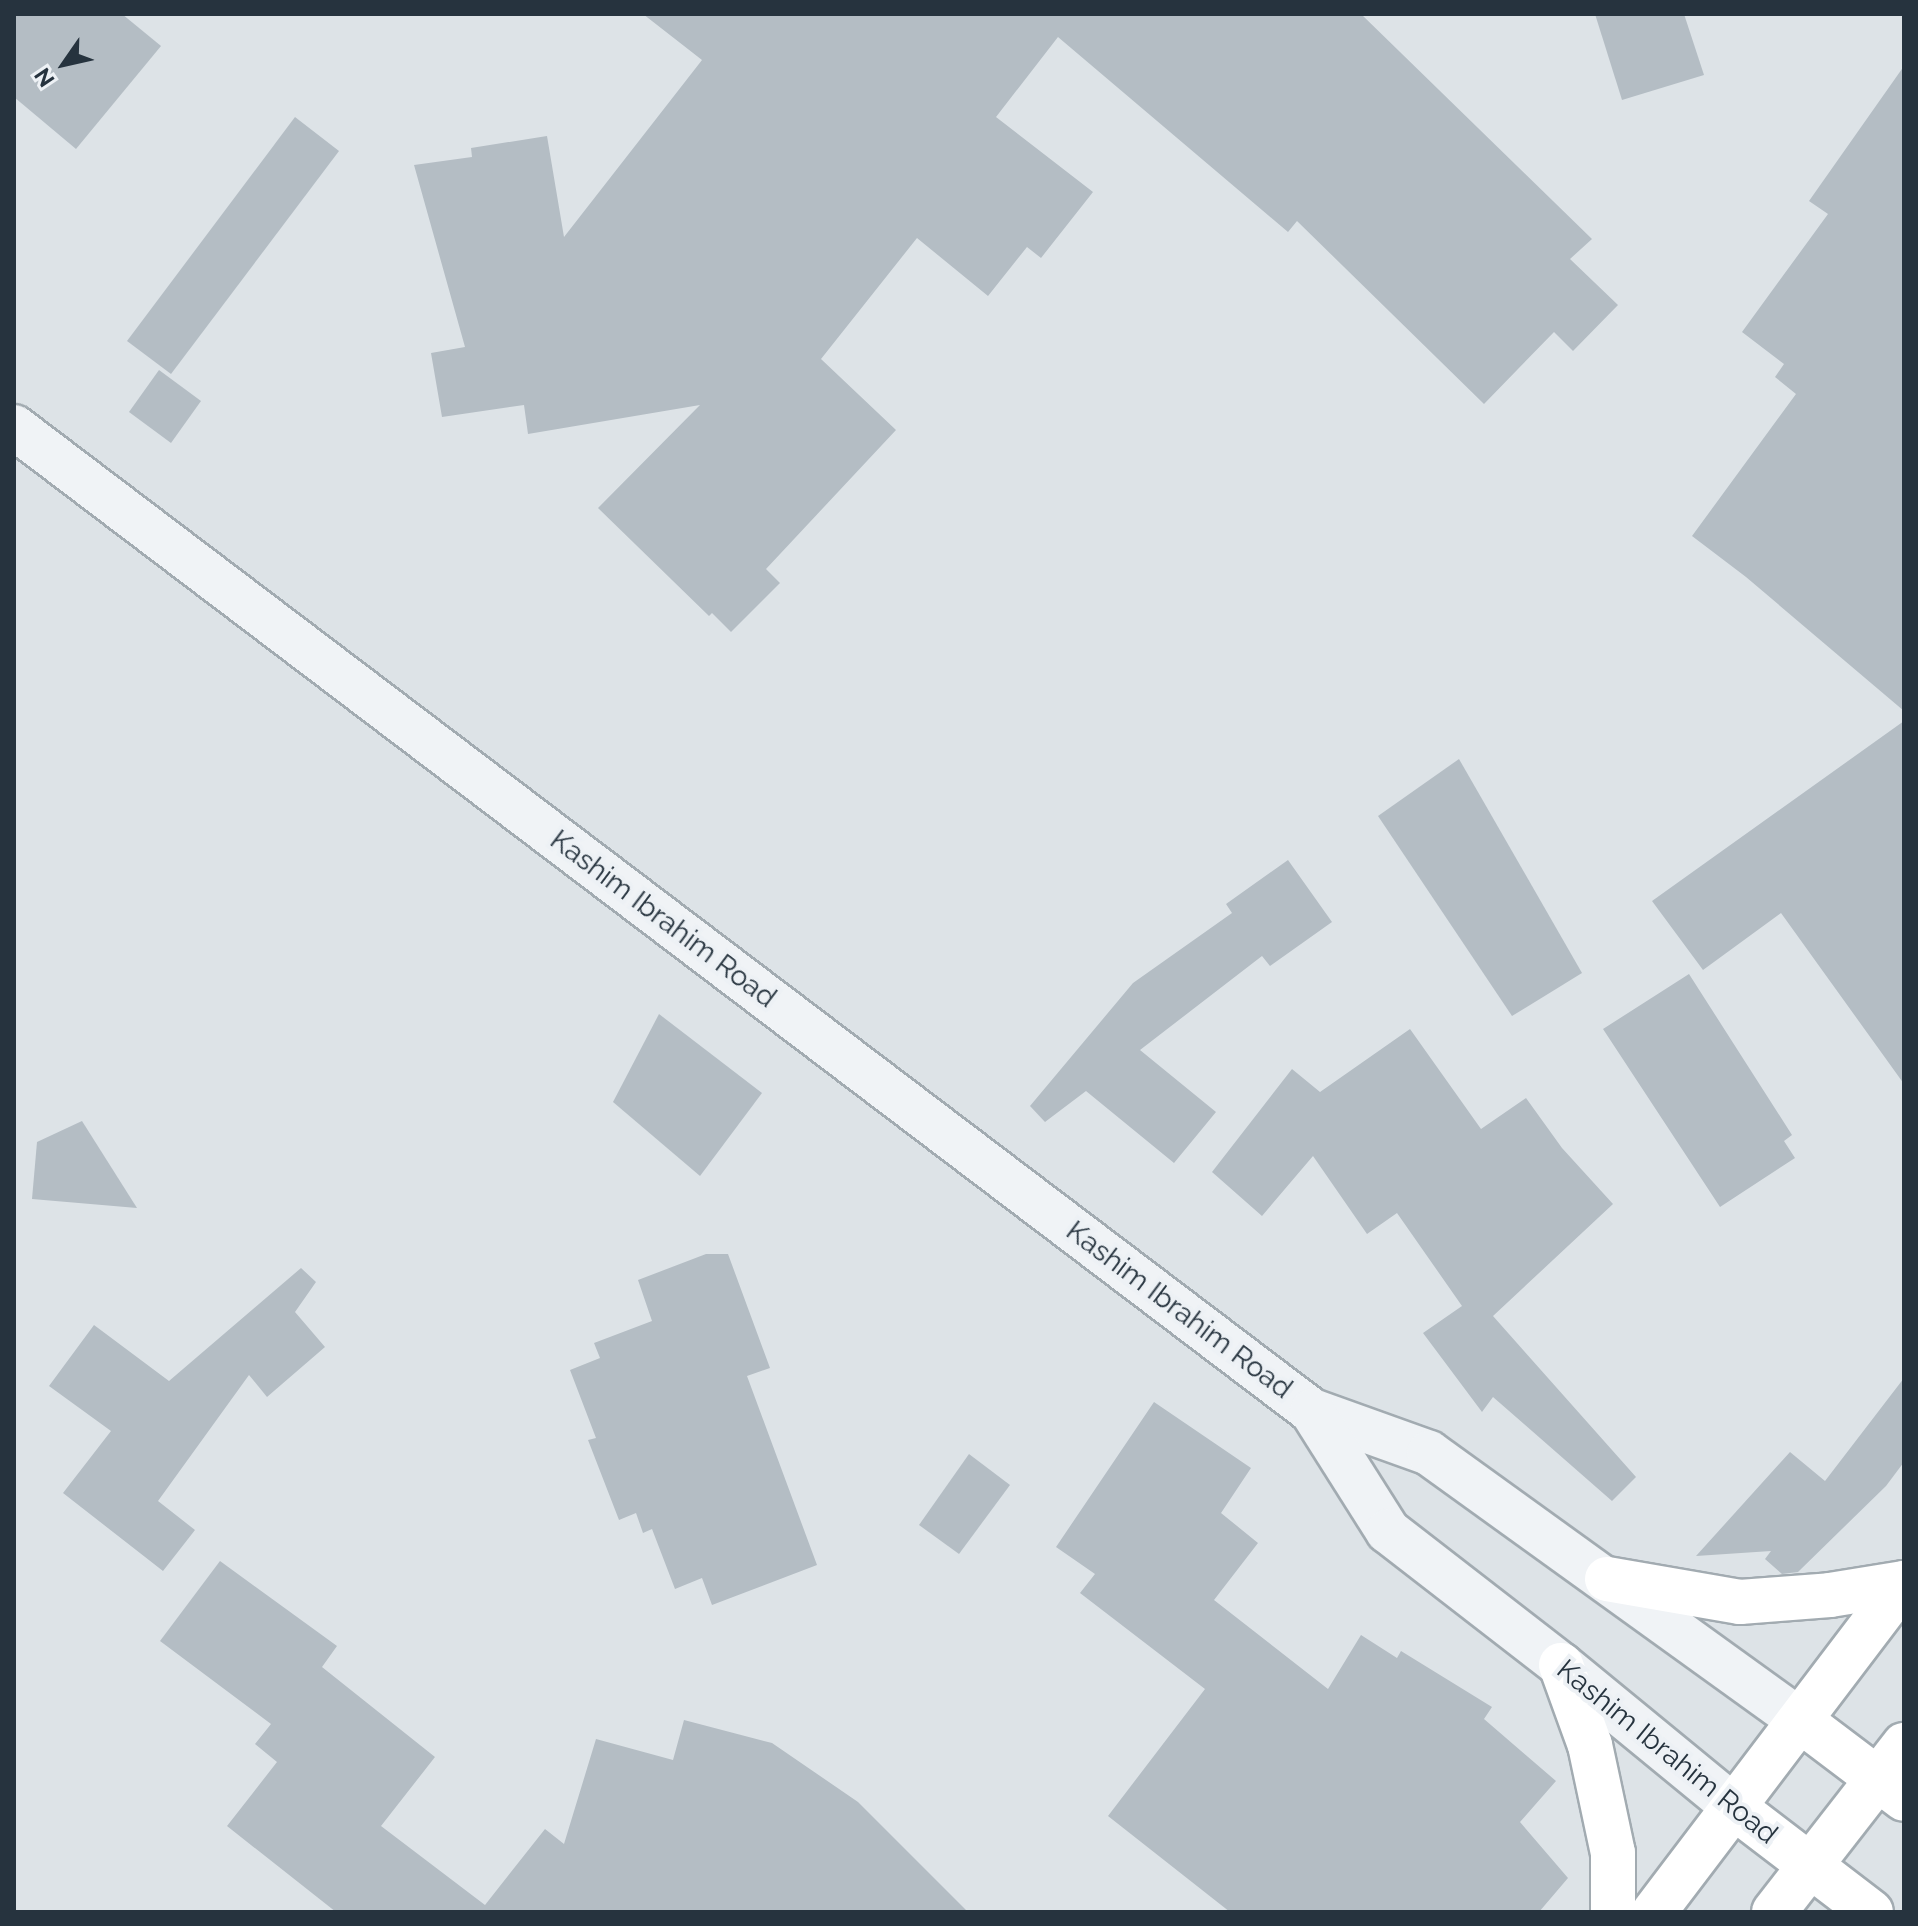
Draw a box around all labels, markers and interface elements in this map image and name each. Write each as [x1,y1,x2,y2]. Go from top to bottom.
north arrow [24,24,104,104]
text: N [29,63,60,92]
street label: Kashim Ibrahim Road [544,823,782,1015]
street label: Kashim Ibrahim Road [1060,1214,1298,1406]
street label: Kashim Ibrahim Road [1550,1653,1784,1851]

